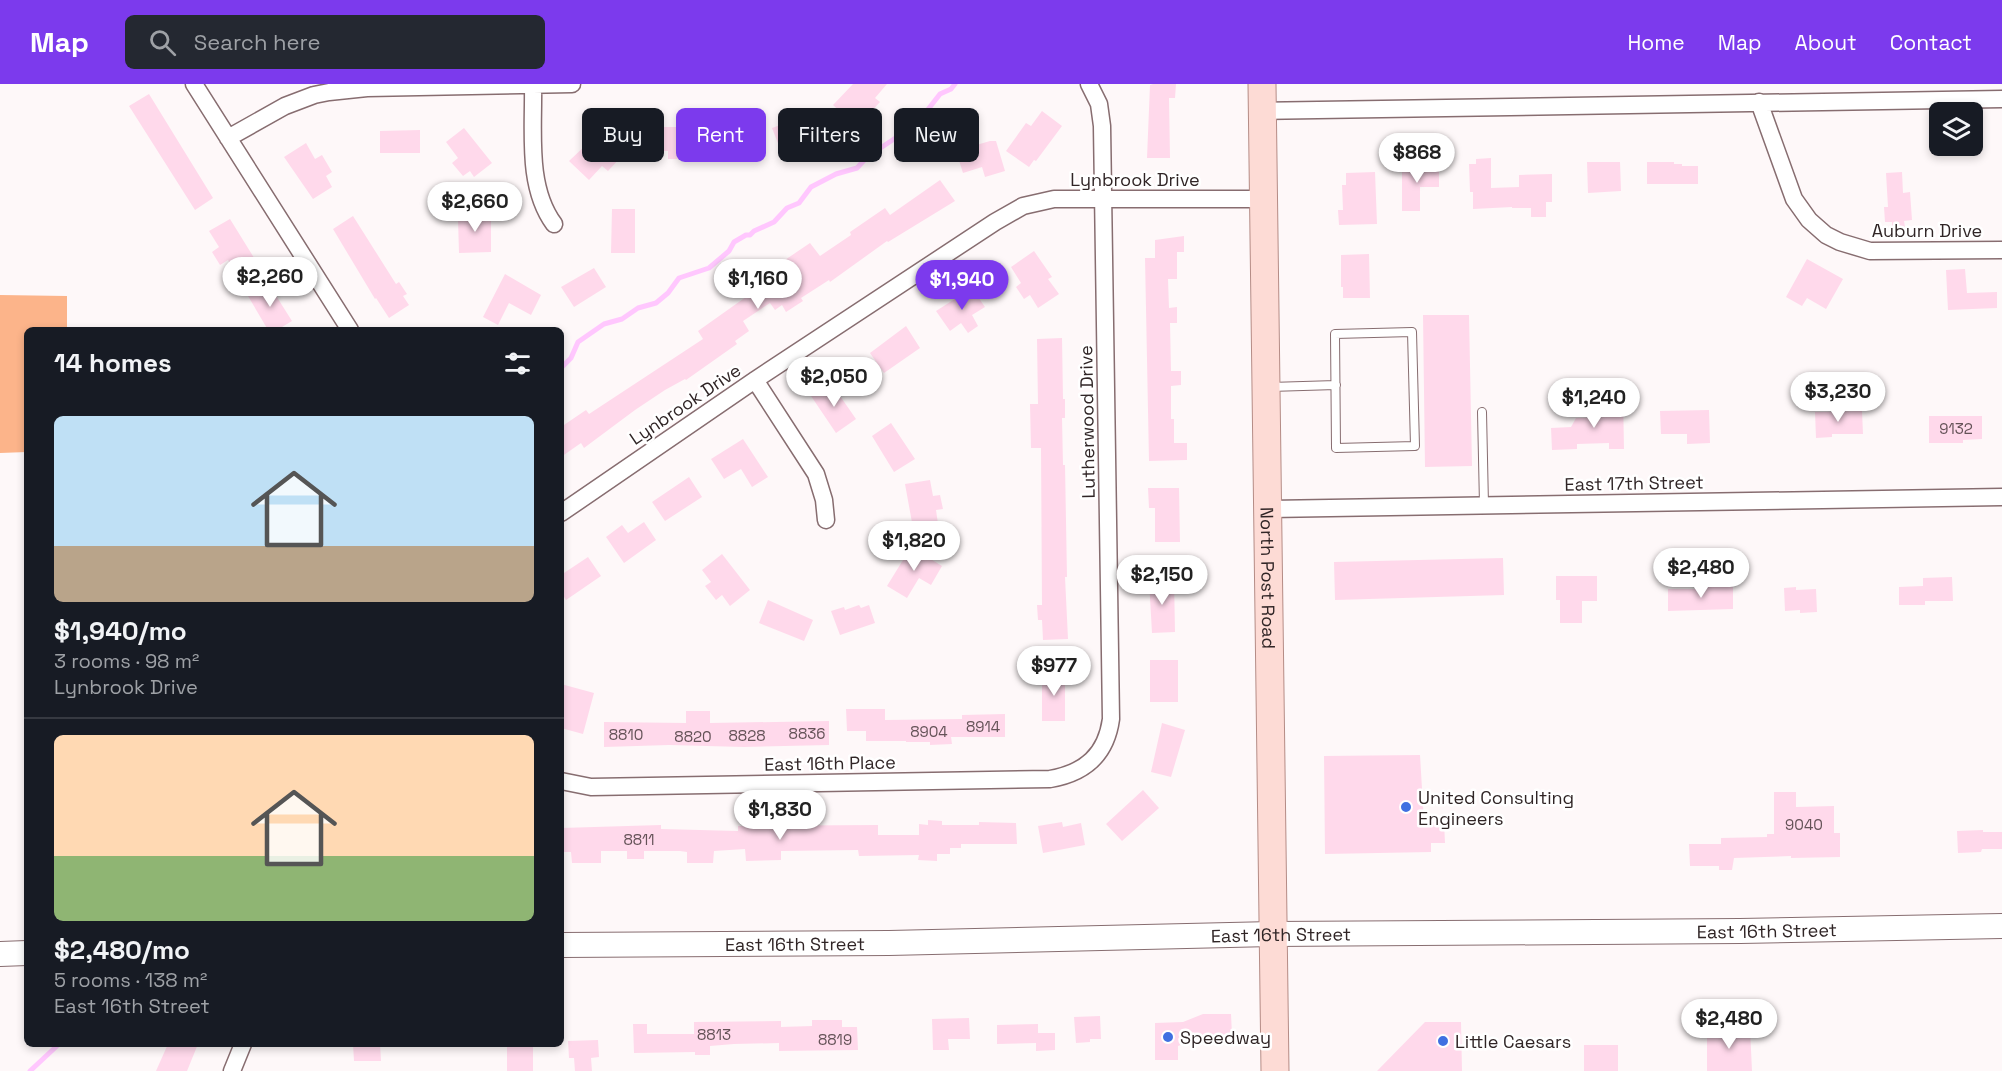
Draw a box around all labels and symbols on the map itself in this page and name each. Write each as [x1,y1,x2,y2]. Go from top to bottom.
pin: $868 [1381,133,1453,184]
street label: Lynbrook Drive [1070,168,1200,191]
pin: $2,660 [426,182,524,233]
street label: Auburn Drive [1872,219,1982,242]
pin: $2,260 [221,257,319,308]
pin: $1,160 [709,259,807,310]
pin: $1,940 [913,260,1011,311]
street label: Lutherwood Drive [1074,345,1100,499]
pin: $2,050 [785,357,883,408]
street label: Lynbrook Drive [625,358,745,450]
pin: $3,230 [1789,372,1887,423]
pin: $1,240 [1545,378,1643,429]
house number: 9132 [1939,419,1973,438]
street label: East 17th Street [1564,470,1704,496]
street label: North Post Road [1256,507,1281,649]
pin: $1,820 [865,521,963,572]
pin: $2,480 [1652,548,1750,599]
pin: $2,150 [1113,555,1211,606]
pin: $977 [1018,646,1090,697]
house number: 8914 [966,717,1000,736]
house number: 8904 [910,722,948,741]
house number: 8836 [789,724,825,743]
house number: 8810 [609,725,643,744]
house number: 8828 [728,726,766,745]
house number: 8820 [674,727,712,746]
street label: East 16th Place [764,750,896,776]
place label: United Consulting Engineers [1418,786,1574,830]
pin: $1,830 [731,790,829,841]
marker: United Consulting Engineers [1399,800,1413,814]
house number: 9040 [1785,815,1823,834]
house number: 8811 [623,830,655,849]
street label: East 16th Street [1697,918,1837,943]
street label: East 16th Street [1211,922,1351,947]
street label: East 16th Street [725,932,865,956]
pin: $2,480 [1680,999,1778,1050]
house number: 8813 [697,1025,731,1044]
place label: Speedway [1180,1026,1271,1049]
house number: 8819 [818,1030,852,1049]
marker: Speedway [1161,1030,1175,1044]
place label: Little Caesars [1455,1030,1571,1053]
marker: Little Caesars [1436,1034,1450,1048]

